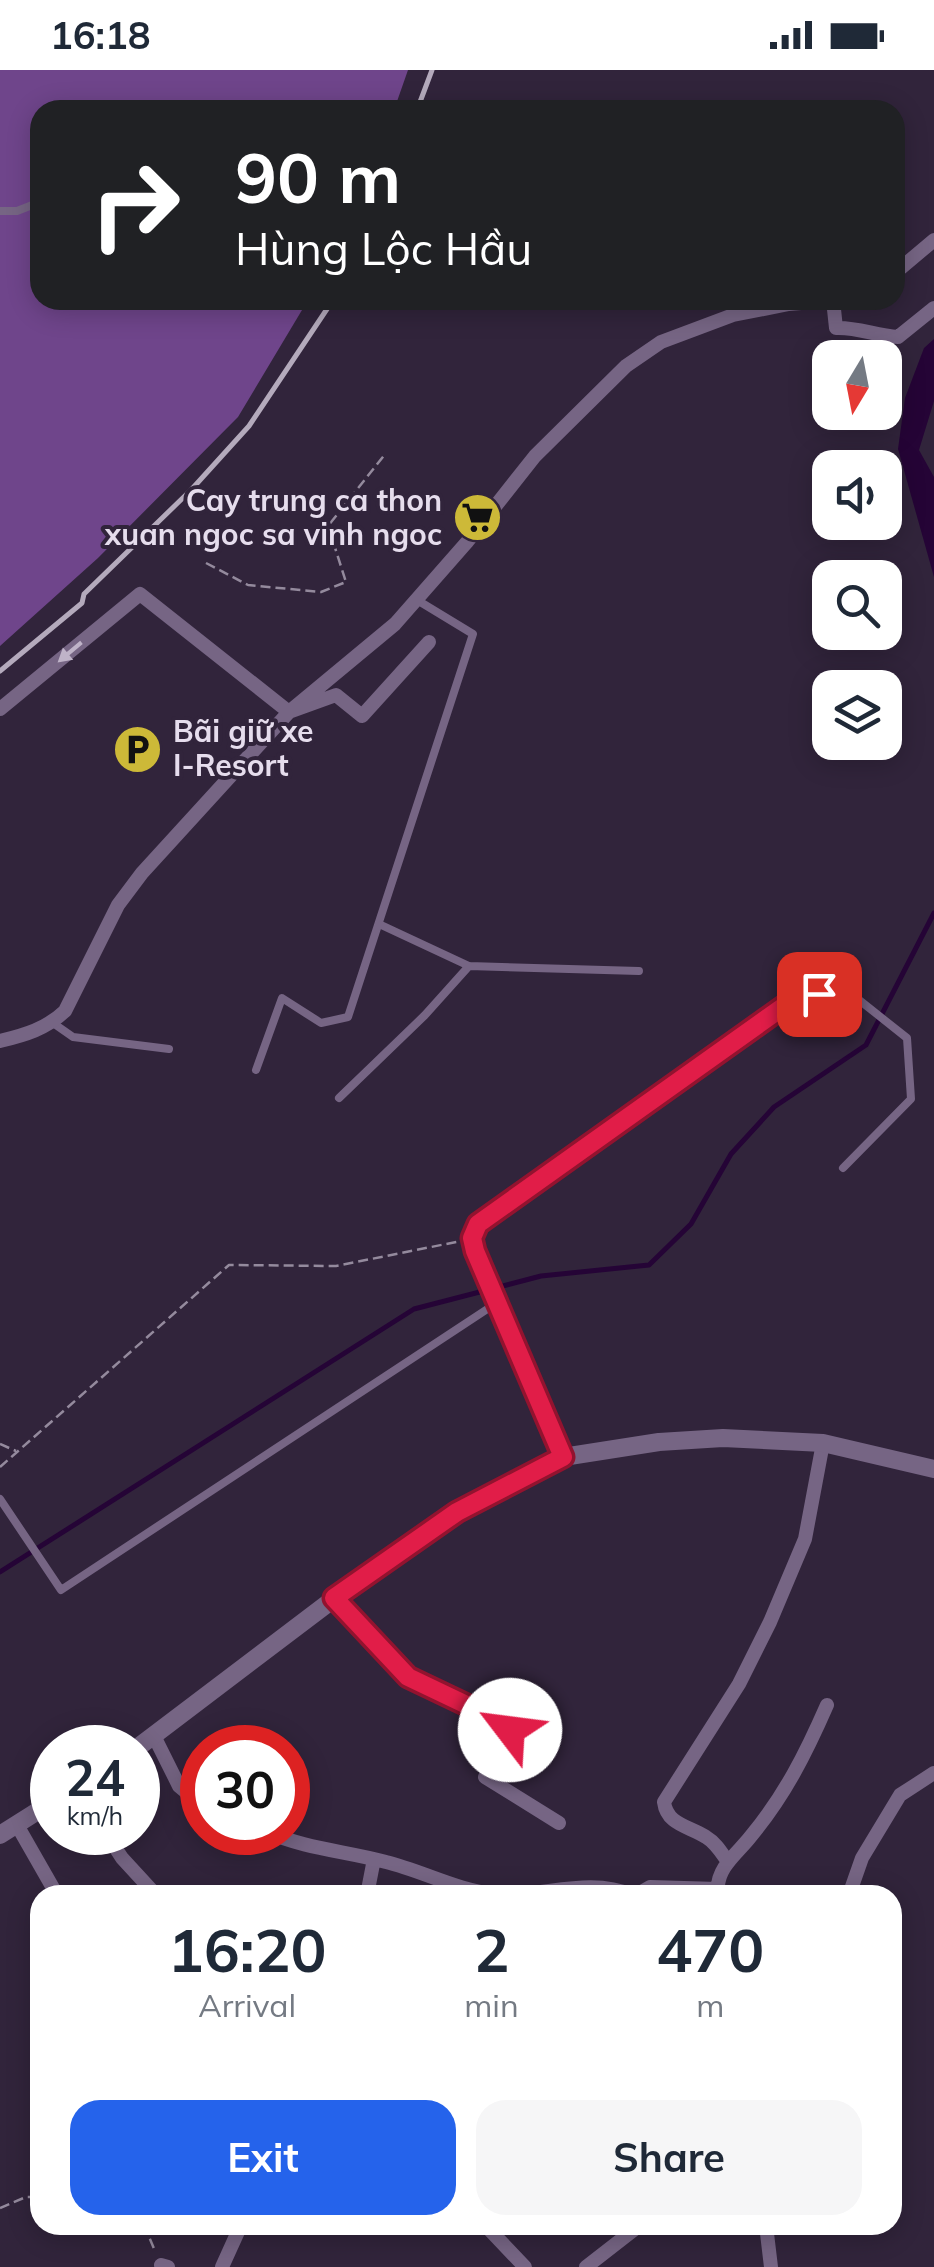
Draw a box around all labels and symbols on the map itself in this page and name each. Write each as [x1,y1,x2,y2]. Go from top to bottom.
north arrow [812,340,902,430]
place label: Cay trung ca thon xuan ngoc sa vinh ngoc [104,481,442,553]
supermarket icon: Cay trung ca thon xuan ngoc sa vinh ngoc [451,492,503,544]
one-way arrow [57,641,82,662]
place label: Bãi giữ xe I-Resort [173,712,313,784]
parking icon: Bãi giữ xe I-Resort [112,723,164,775]
pin [777,952,862,1037]
position arrow [458,1678,562,1782]
speed limit sign: 30 [180,1725,310,1855]

